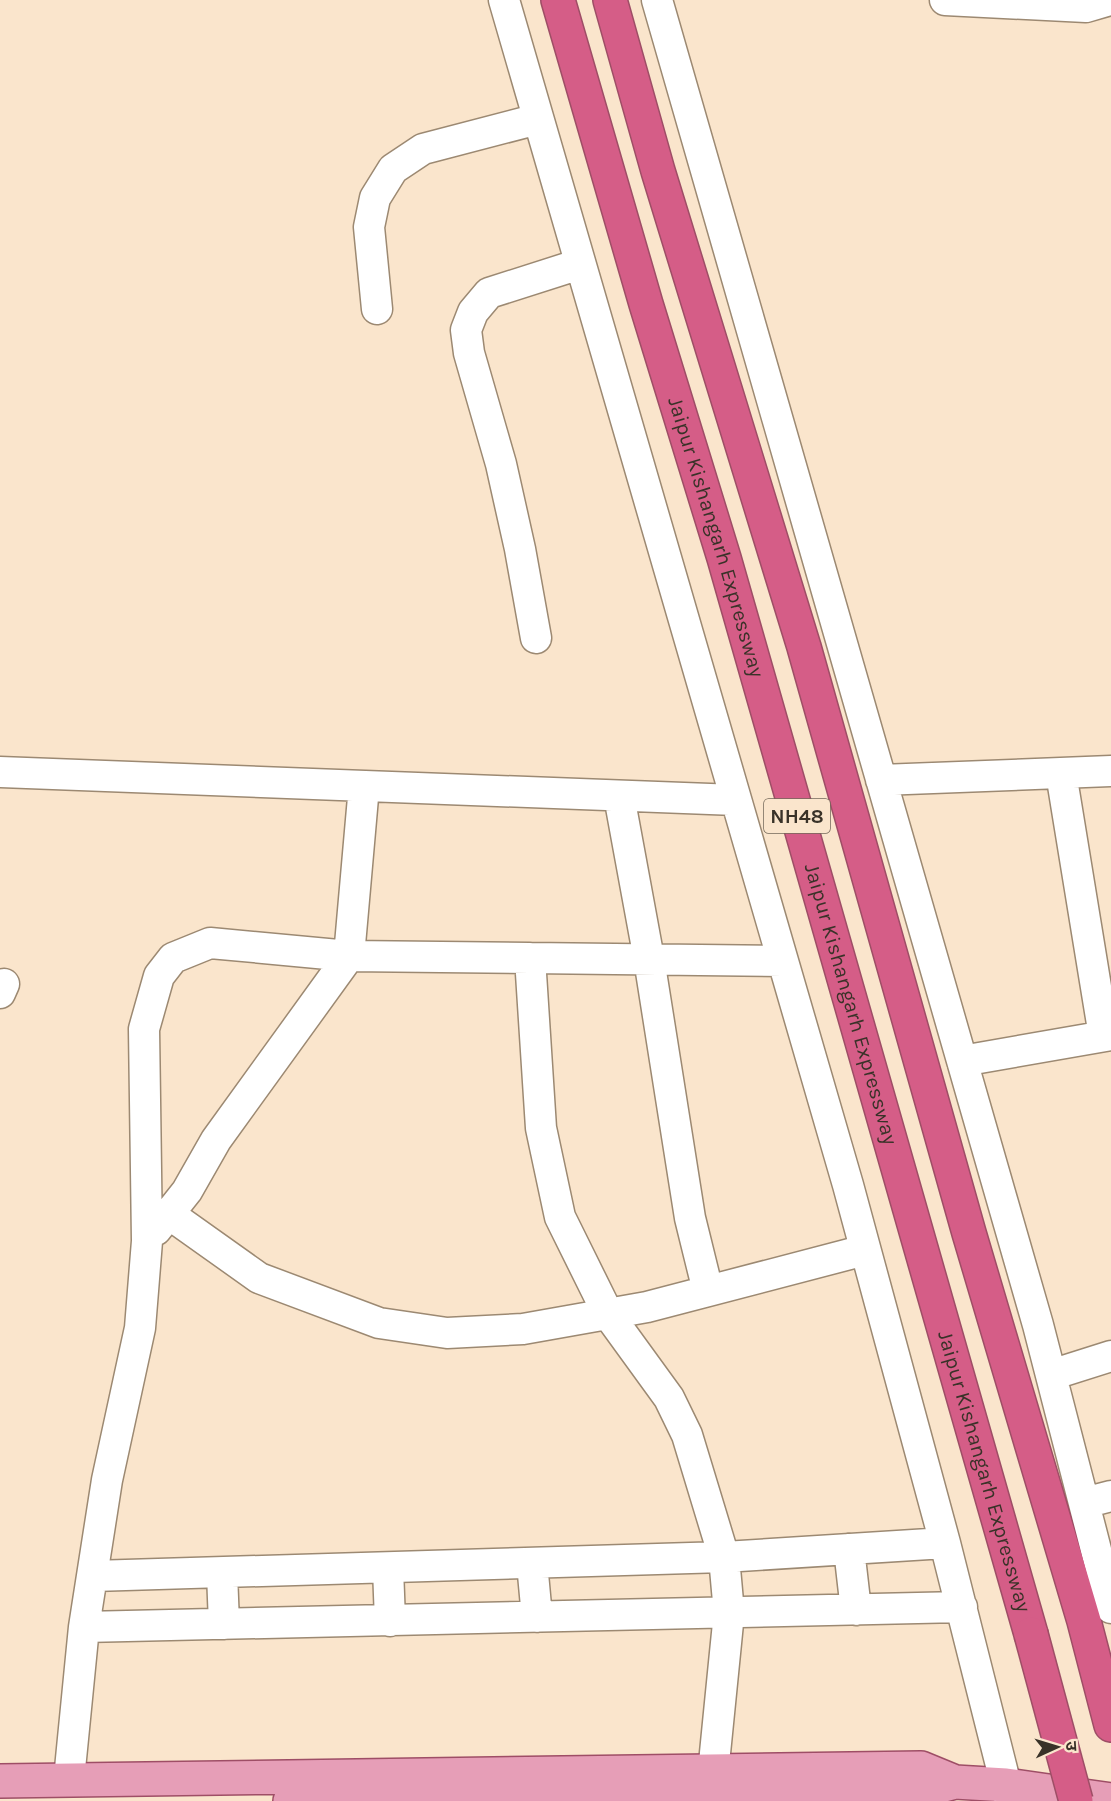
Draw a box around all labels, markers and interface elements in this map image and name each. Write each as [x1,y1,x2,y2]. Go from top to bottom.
street label: Jaipur Kishangarh Expressway [663,394,770,680]
road number: NH48 [764,799,830,833]
street label: Jaipur Kishangarh Expressway [800,861,903,1148]
street label: Jaipur Kishangarh Expressway [933,1328,1036,1615]
north arrow [1027,1717,1087,1777]
text: उ [1062,1741,1081,1752]

